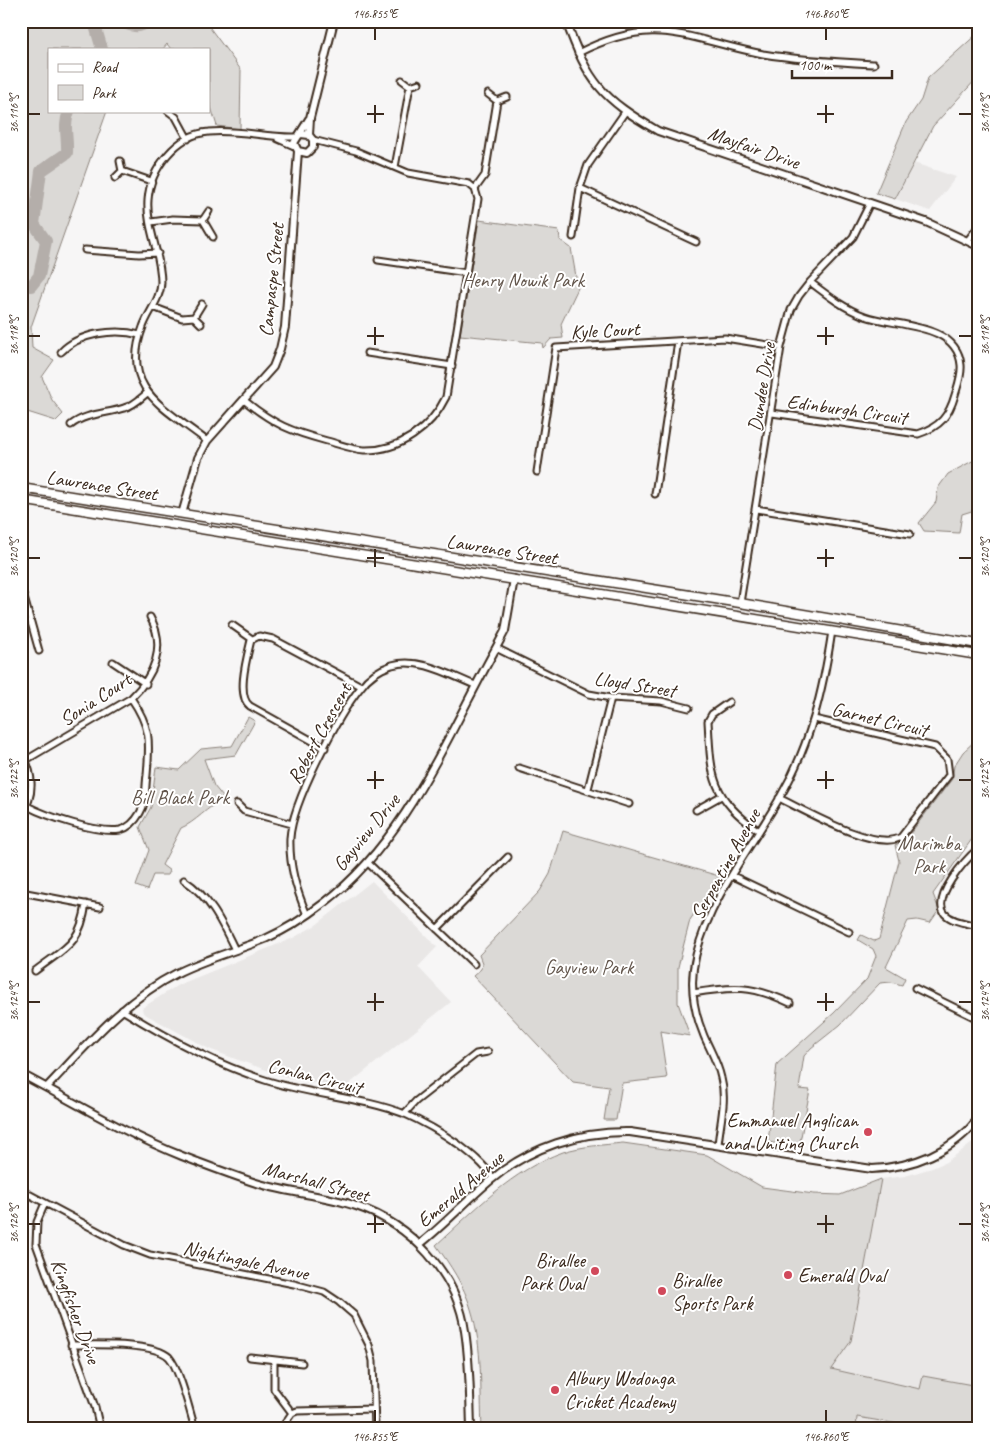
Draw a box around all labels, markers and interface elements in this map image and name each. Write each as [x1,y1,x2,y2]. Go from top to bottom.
text: 146.855°E [353,6,399,22]
text: 146.860°E [804,6,850,22]
legend [48,48,210,112]
scale bar [792,48,892,80]
text: 100 m [799,56,833,75]
text: Road [92,58,119,77]
text: Park [92,84,117,103]
text: 36.116°S [6,93,22,133]
text: 36.116°S [977,93,993,133]
street label: Mayfair Drive [705,120,804,175]
street label: Campaspe Street [253,220,290,338]
park label: Henry Nowik Park [462,268,586,293]
text: 36.118°S [6,315,22,355]
text: 36.118°S [977,315,993,355]
street label: Kyle Court [570,316,642,345]
street label: Dundee Drive [742,339,781,433]
street label: Edinburgh Circuit [785,389,912,431]
street label: Lawrence Street [45,464,161,507]
street label: Lawrence Street [445,528,561,571]
text: 36.120°S [6,537,22,577]
text: 36.120°S [977,537,993,577]
street label: Sonia Court [55,666,138,732]
street label: Lloyd Street [593,666,681,704]
street label: Robert Crescent [282,677,358,788]
street label: Garnet Circuit [829,696,934,743]
text: 36.122°S [6,759,22,799]
text: 36.122°S [977,759,993,799]
park label: Bill Black Park [131,785,231,810]
street label: Gayview Drive [327,787,406,876]
street label: Serpentine Avenue [685,803,767,924]
park label: Marimba Park [897,831,962,879]
park label: Gayview Park [545,955,635,980]
text: 36.124°S [6,981,22,1021]
text: 36.124°S [977,981,993,1021]
street label: Conlan Circuit [265,1053,368,1101]
place label: Emmanuel Anglican and Uniting Church [724,1108,860,1156]
marker: Emmanuel Anglican and Uniting Church [862,1126,874,1138]
street label: Emerald Avenue [412,1145,510,1233]
street label: Marshall Street [260,1155,374,1208]
text: 36.126°S [6,1203,22,1243]
text: 36.126°S [977,1203,993,1243]
street label: Nightingale Avenue [181,1235,312,1286]
place label: Birallee Park Oval [521,1248,589,1296]
street label: Kingfisher Drive [45,1255,107,1368]
place label: Emerald Oval [798,1263,889,1288]
marker: Birallee Park Oval [589,1265,601,1277]
place label: Birallee Sports Park [672,1268,754,1316]
marker: Emerald Oval [782,1269,794,1281]
marker: Birallee Sports Park [656,1285,668,1297]
place label: Albury Wodonga Cricket Academy [565,1366,677,1414]
marker: Albury Wodonga Cricket Academy [549,1384,561,1396]
text: 146.855°E [353,1429,399,1445]
text: 146.860°E [804,1429,850,1445]

